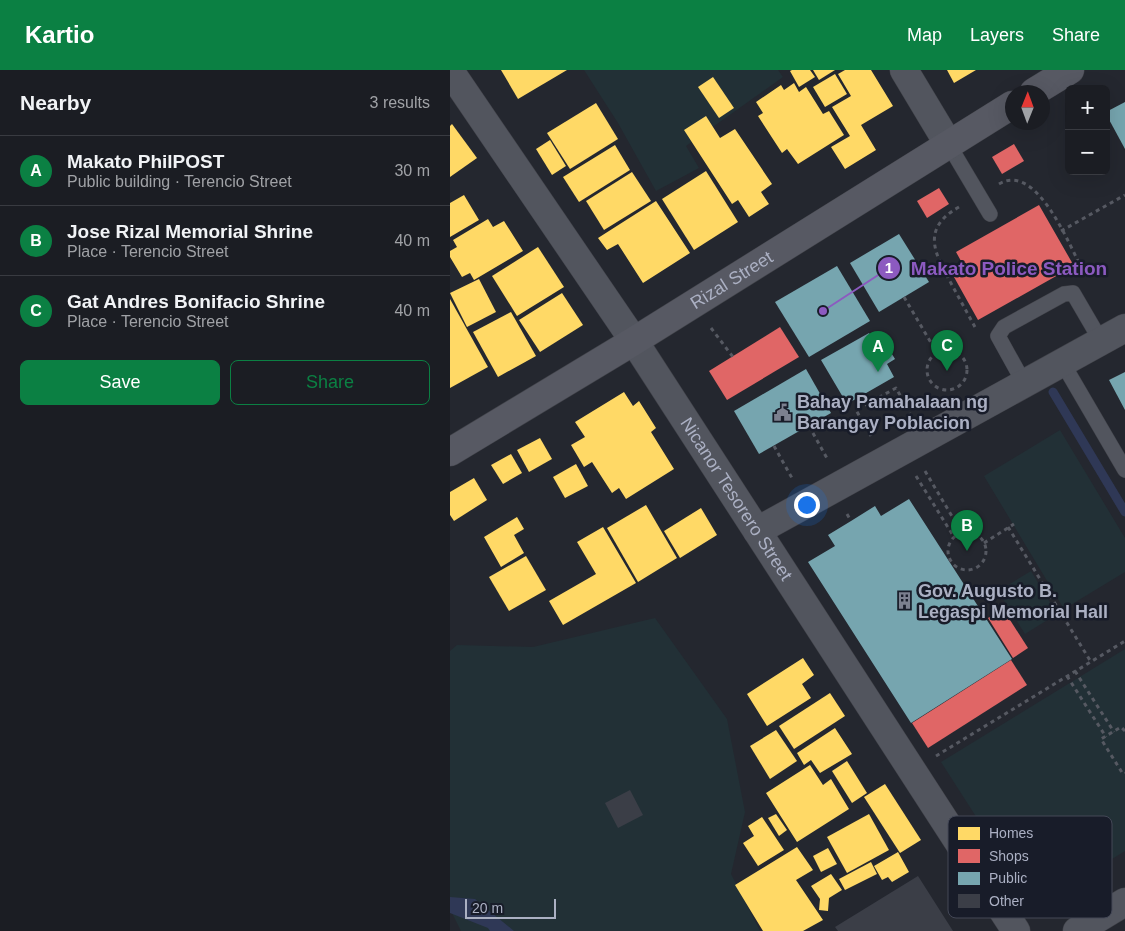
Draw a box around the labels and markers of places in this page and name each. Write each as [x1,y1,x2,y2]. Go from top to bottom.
callout: Makato Police Station [876,251,1117,285]
pin: C [931,330,963,371]
pin: A [862,331,894,372]
place label: Bahay Pamahalaan ng Barangay Poblacion [797,392,988,433]
public building icon: Bahay Pamahalaan ng Barangay Poblacion [773,402,793,422]
pin: B [951,510,983,551]
place label: Gov. Augusto B. Legaspi Memorial Hall [918,581,1108,622]
building icon: Gov. Augusto B. Legaspi Memorial Hall [894,591,914,611]

